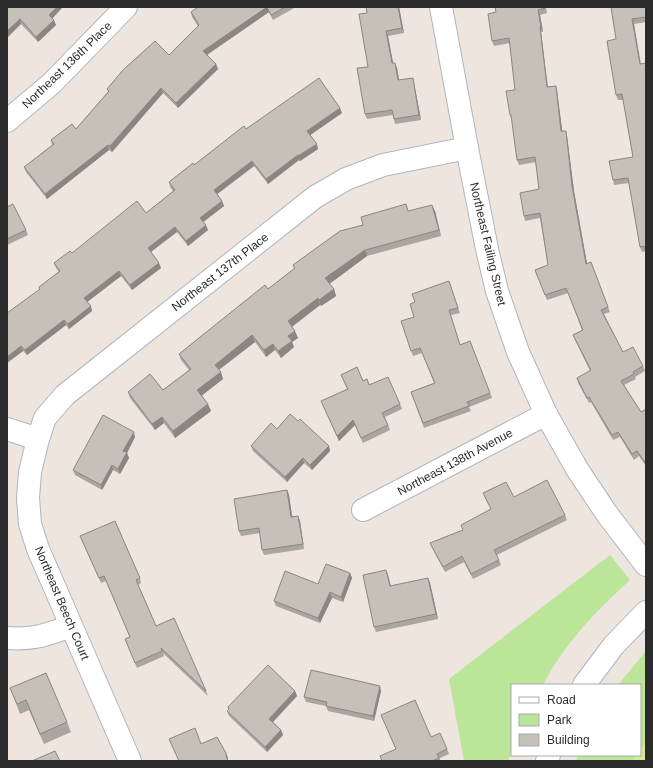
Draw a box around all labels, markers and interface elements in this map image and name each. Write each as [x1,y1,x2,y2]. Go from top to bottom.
street label: Northeast 136th Place [19,18,115,111]
street label: Northeast Failing Street [467,181,509,308]
street label: Northeast 137th Place [169,230,271,314]
street label: Northeast 138th Avenue [395,425,515,498]
street label: Northeast Beech Court [32,544,93,663]
legend [511,684,641,756]
text: Road [547,693,576,707]
text: Park [547,713,573,727]
text: Building [547,733,590,747]

